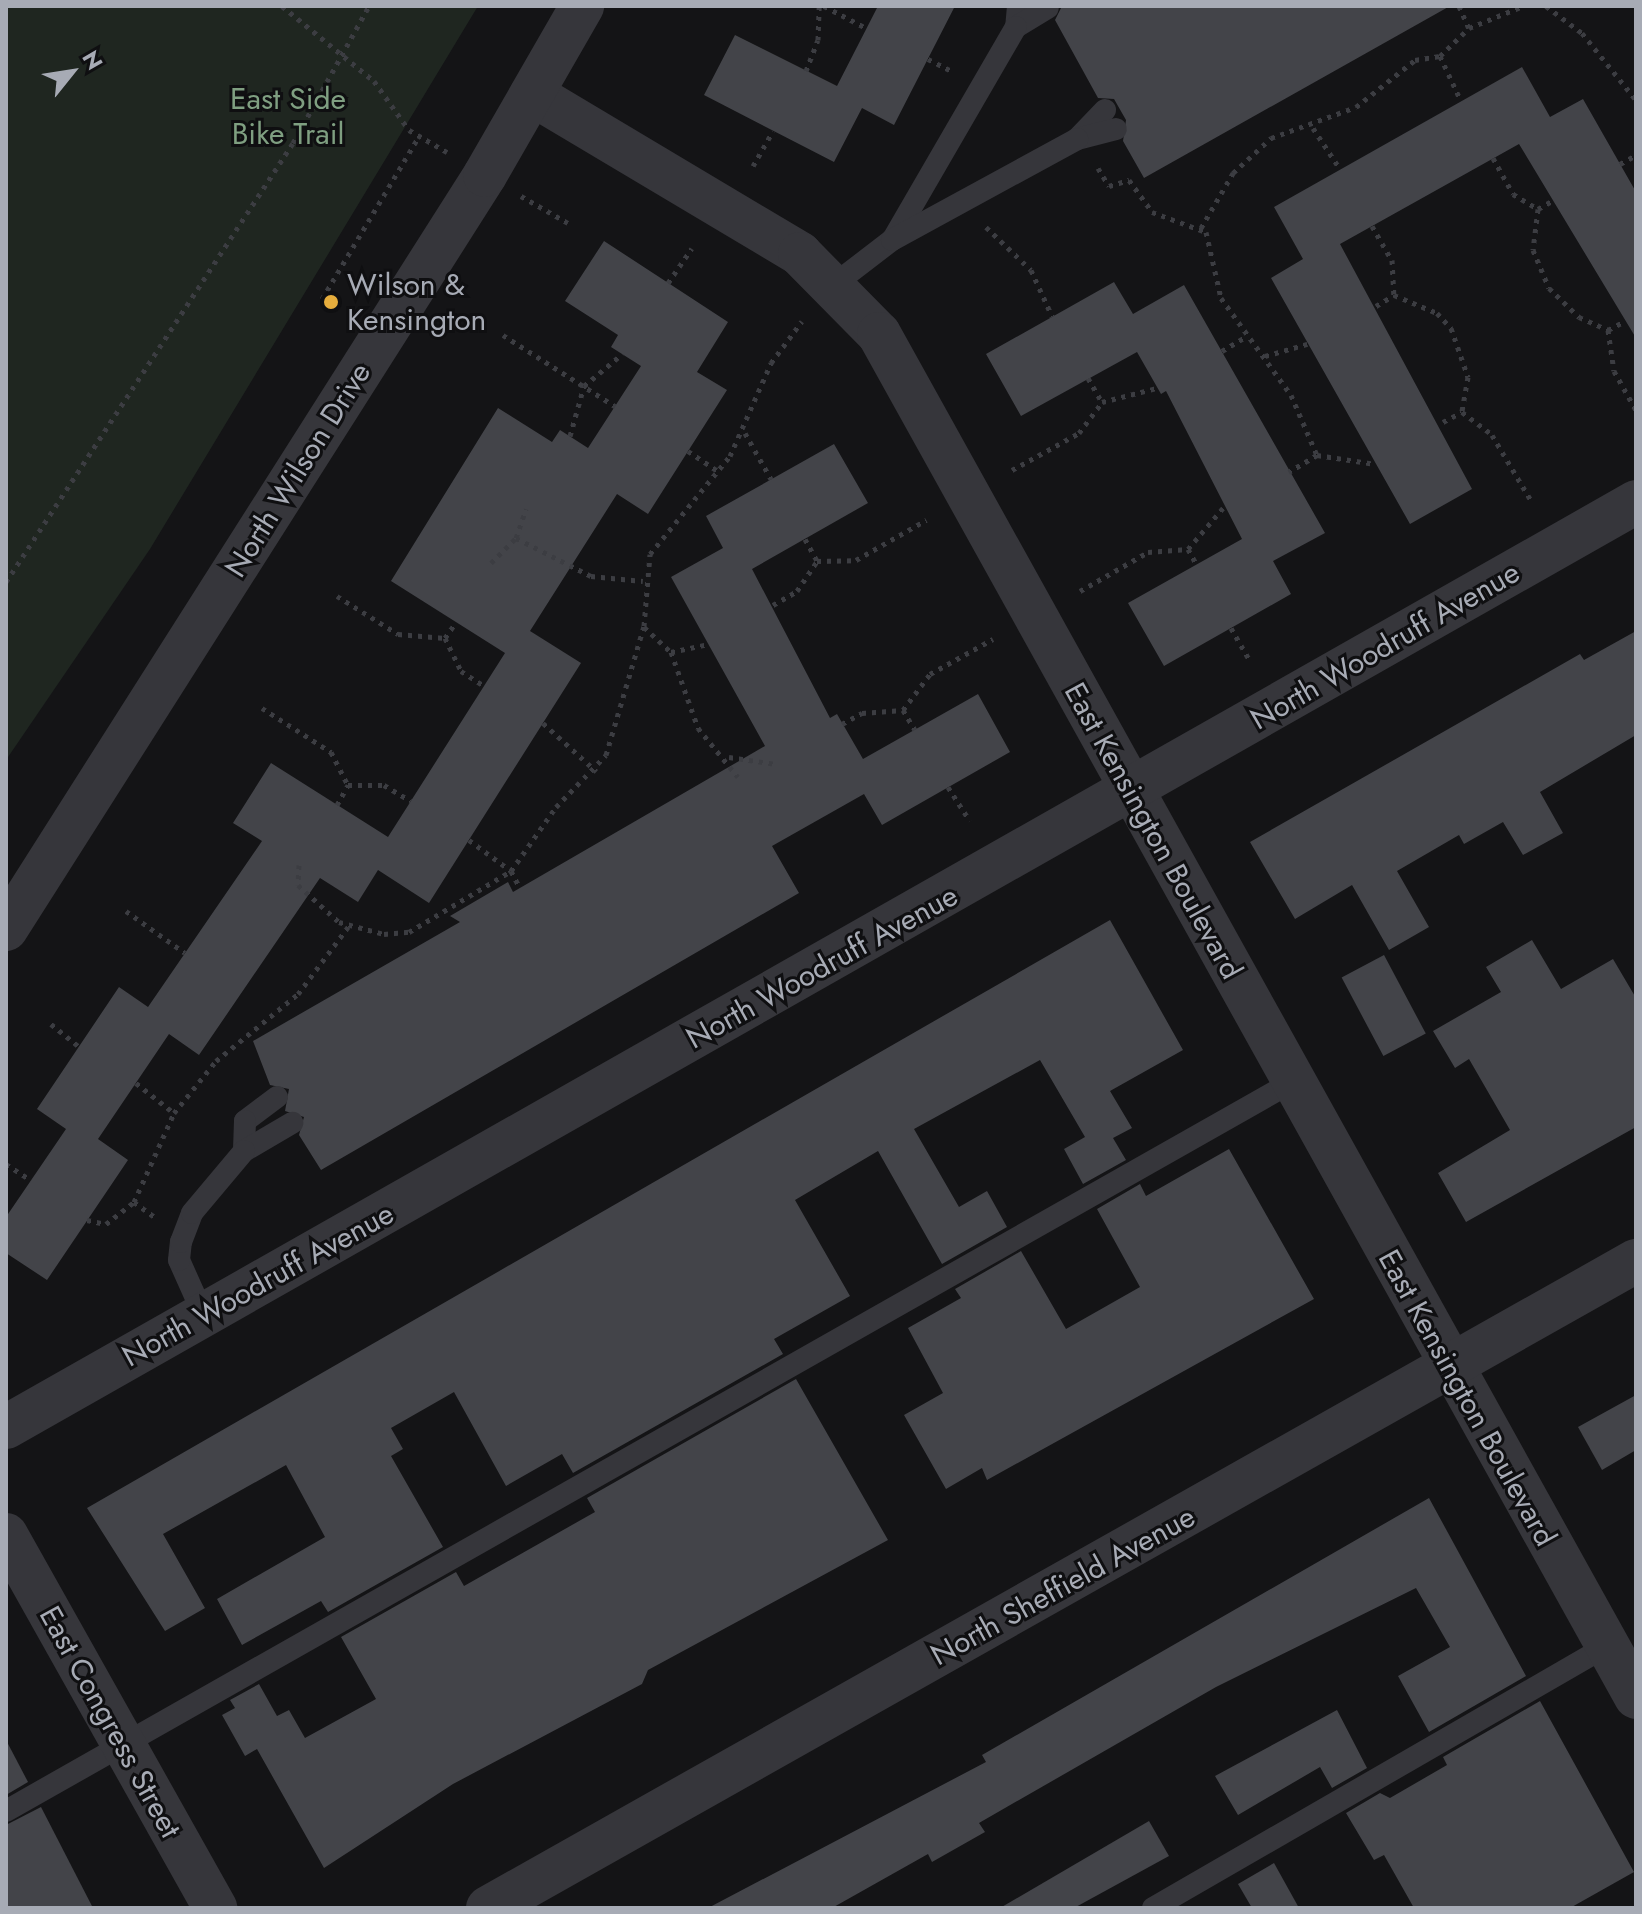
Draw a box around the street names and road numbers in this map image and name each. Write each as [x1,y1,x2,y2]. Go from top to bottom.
street label: North Wilson Drive [218,356,378,584]
street label: North Woodruff Avenue [1244,554,1526,738]
street label: East Kensington Boulevard [1056,677,1250,985]
street label: North Woodruff Avenue [680,877,964,1057]
street label: North Woodruff Avenue [116,1195,400,1375]
street label: East Kensington Boulevard [1370,1244,1564,1552]
street label: North Sheffield Avenue [925,1498,1201,1674]
street label: East Congress Street [31,1600,189,1844]

